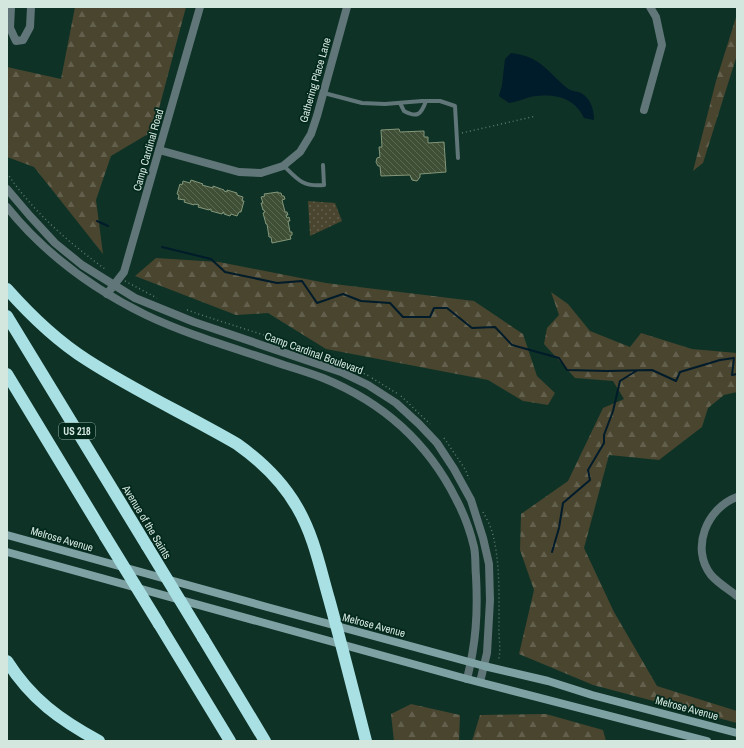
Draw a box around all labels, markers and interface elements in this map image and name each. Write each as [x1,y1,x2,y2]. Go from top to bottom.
street label: Gathering Place Lane [296,36,334,124]
street label: Camp Cardinal Road [130,107,166,193]
street label: Camp Cardinal Boulevard [263,329,365,377]
road number: US 218 [59,423,95,439]
street label: Avenue of the Saints [119,482,175,562]
street label: Melrose Avenue [29,523,95,555]
street label: Melrose Avenue [341,610,407,640]
street label: Melrose Avenue [654,693,720,723]

